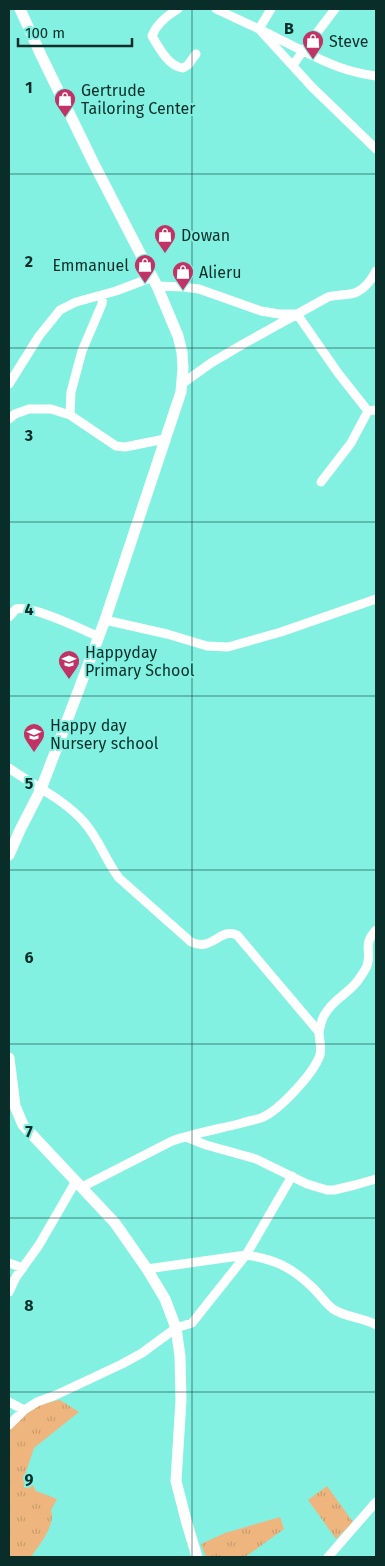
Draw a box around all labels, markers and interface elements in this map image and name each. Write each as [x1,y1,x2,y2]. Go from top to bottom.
scale bar [18,15,131,47]
text: B [284,19,294,38]
text: 100 m [25,24,65,42]
shop icon: Steve [301,29,325,60]
place label: Steve [329,32,368,51]
text: 1 [25,78,33,97]
place label: Gertrude Tailoring Center [81,81,196,118]
shop icon: Gertrude Tailoring Center [53,87,77,118]
shop icon: Dowan [153,223,177,254]
place label: Dowan [181,226,230,245]
text: 2 [25,252,33,271]
shop icon: Emmanuel [133,253,157,284]
place label: Emmanuel [52,256,129,275]
shop icon: Alieru [171,260,195,291]
place label: Alieru [199,263,242,282]
text: 3 [24,426,33,445]
text: 4 [24,600,34,619]
place label: Happyday Primary School [85,643,195,680]
school or university icon: Happyday Primary School [57,649,81,680]
place label: Happy day Nursery school [50,716,159,753]
school or university icon: Happy day Nursery school [22,722,46,753]
text: 5 [25,774,34,793]
text: 6 [24,948,34,967]
text: 7 [25,1122,33,1141]
text: 8 [24,1296,34,1315]
text: 9 [25,1470,34,1489]

